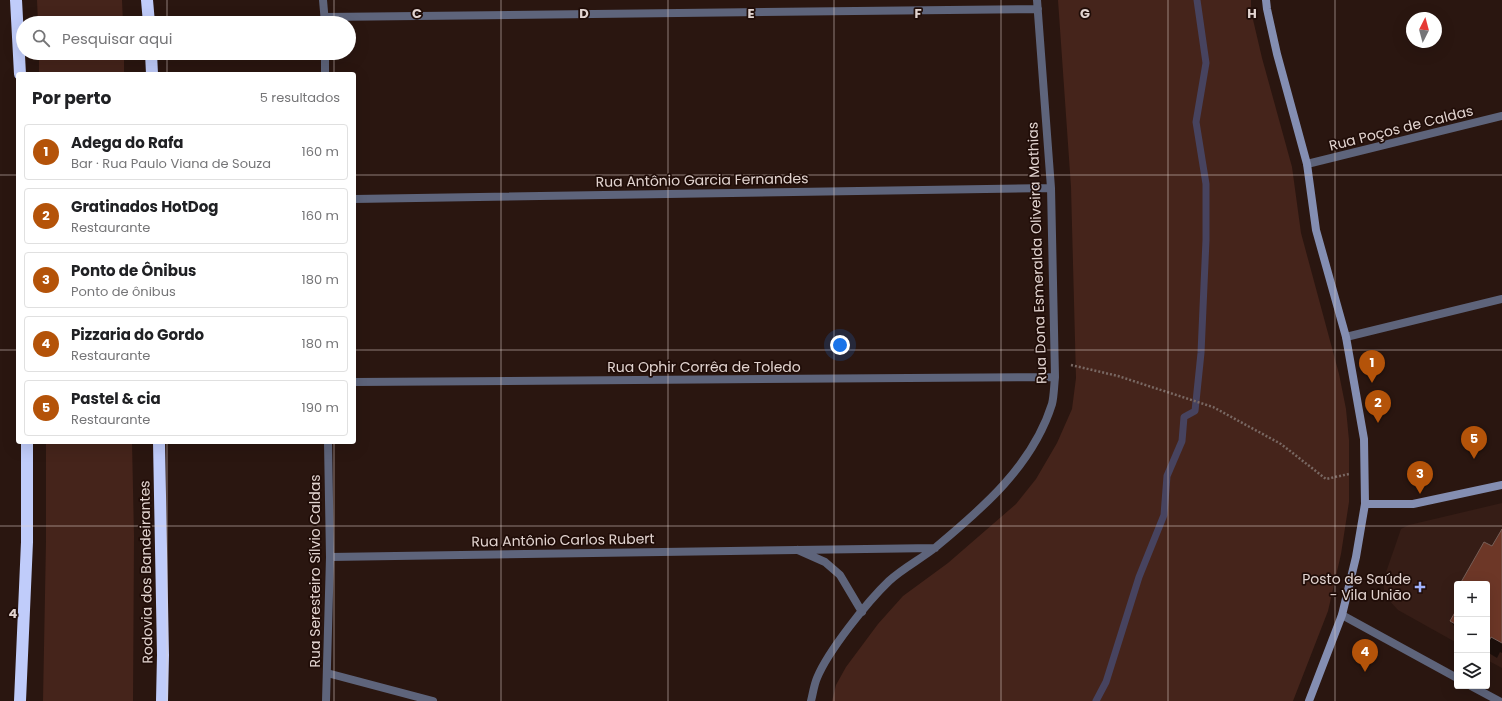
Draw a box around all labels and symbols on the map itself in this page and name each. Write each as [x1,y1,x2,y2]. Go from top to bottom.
text: C [412,4,422,23]
text: D [579,4,589,23]
text: E [747,4,755,23]
text: F [914,4,922,23]
text: G [1080,4,1090,23]
text: H [1247,4,1257,23]
north arrow [1406,12,1442,48]
street label: Rua Poços de Caldas [1327,100,1475,156]
street label: Rua Dona Esmeralda Oliveira Mathias [1022,122,1052,384]
street label: Rua Antônio Garcia Fernandes [595,168,809,192]
your location [830,335,850,355]
pin: 1 [1359,350,1385,383]
street label: Rua Ophir Corrêa de Toledo [607,357,801,377]
pin: 2 [1365,390,1391,423]
pin: 5 [1461,426,1487,459]
pin: 3 [1407,461,1433,494]
street label: Rua Seresteiro Sílvio Caldas [305,475,325,667]
street label: Rodovia dos Bandeirantes [134,480,158,664]
street label: Rua Antônio Carlos Rubert [471,528,655,552]
place label: Posto de Saúde - Vila União [1302,569,1411,605]
marker: Posto de Saúde - Vila União [1414,581,1426,593]
text: 4 [9,604,18,623]
pin: 4 [1352,639,1378,672]

